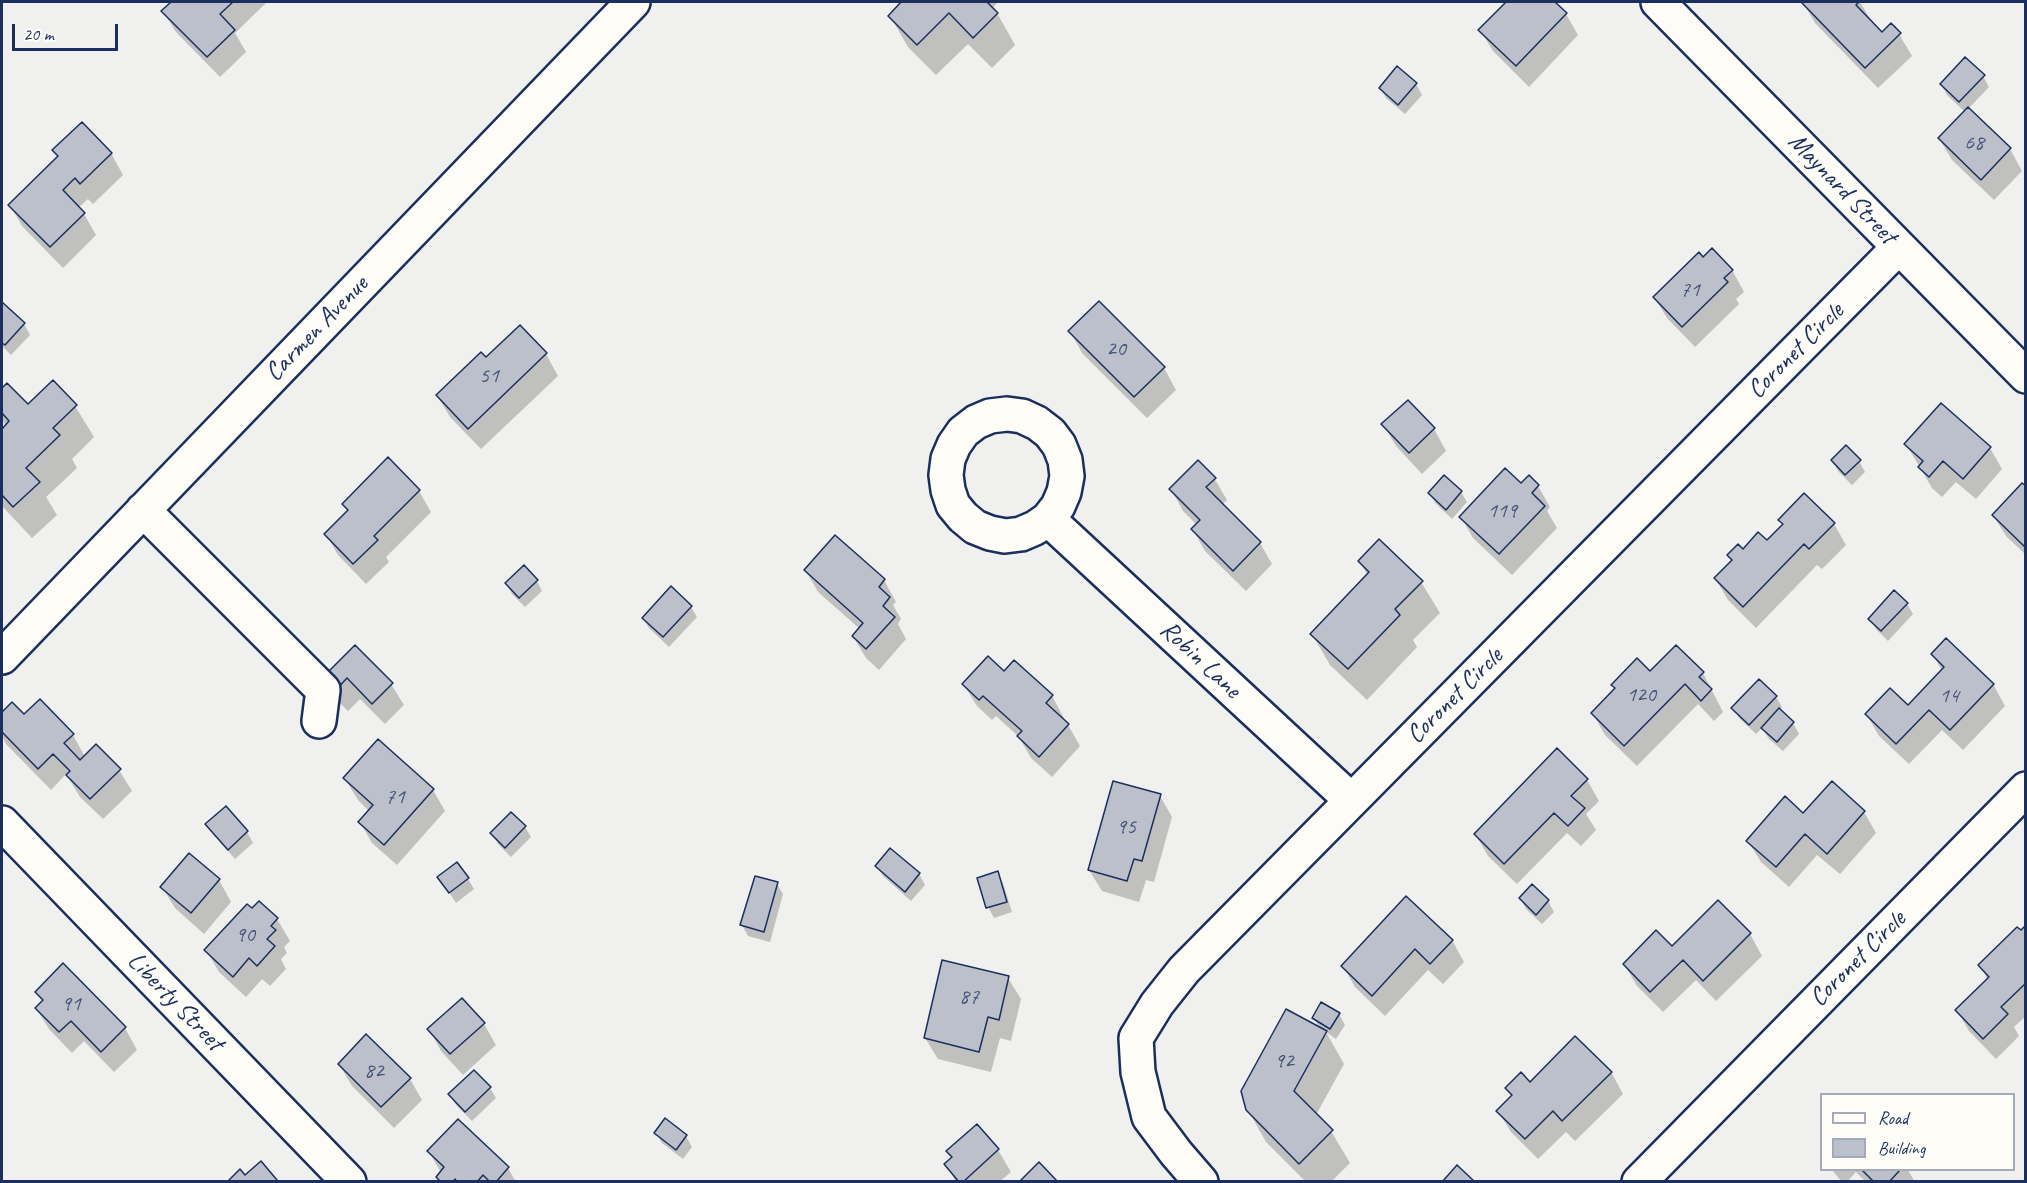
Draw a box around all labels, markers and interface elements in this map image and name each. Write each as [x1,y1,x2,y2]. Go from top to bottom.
scale bar [15,12,122,50]
text: 20 m [23,23,54,45]
street label: Maynard Street [1781,127,1903,251]
house number: 68 [1964,130,1984,156]
street label: Carmen Avenue [259,270,375,388]
house number: 71 [1680,277,1700,303]
street label: Coronet Circle [1741,296,1851,406]
house number: 20 [1106,336,1126,362]
house number: 51 [479,363,499,389]
house number: 119 [1487,498,1517,524]
street label: Robin Lane [1153,615,1247,705]
street label: Coronet Circle [1400,641,1510,751]
house number: 120 [1626,682,1656,708]
house number: 14 [1939,683,1959,709]
house number: 71 [385,784,405,810]
house number: 95 [1116,814,1136,840]
street label: Coronet Circle [1803,904,1913,1014]
house number: 90 [235,922,255,948]
street label: Liberty Street [120,946,230,1058]
house number: 87 [959,984,979,1010]
house number: 91 [61,991,81,1017]
house number: 92 [1274,1048,1294,1074]
house number: 82 [364,1058,384,1084]
legend [1820,1093,2015,1171]
text: Road [1878,1107,1908,1129]
text: Building [1878,1137,1925,1159]

